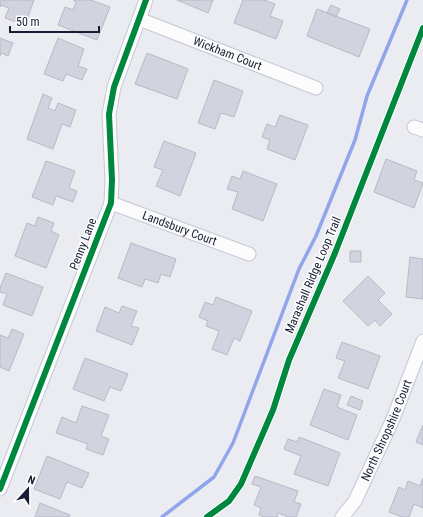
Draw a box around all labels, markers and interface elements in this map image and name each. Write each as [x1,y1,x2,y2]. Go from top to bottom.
scale bar [10,8,99,34]
text: 50 m [16,15,40,29]
street label: Wickham Court [191,34,264,73]
street label: Landsbury Court [140,208,219,249]
street label: Marashall Ridge Loop Trail [282,215,344,335]
street label: Penny Lane [67,216,99,272]
street label: North Shropshire Court [358,377,415,483]
north arrow [8,469,48,509]
text: N [26,473,37,487]

